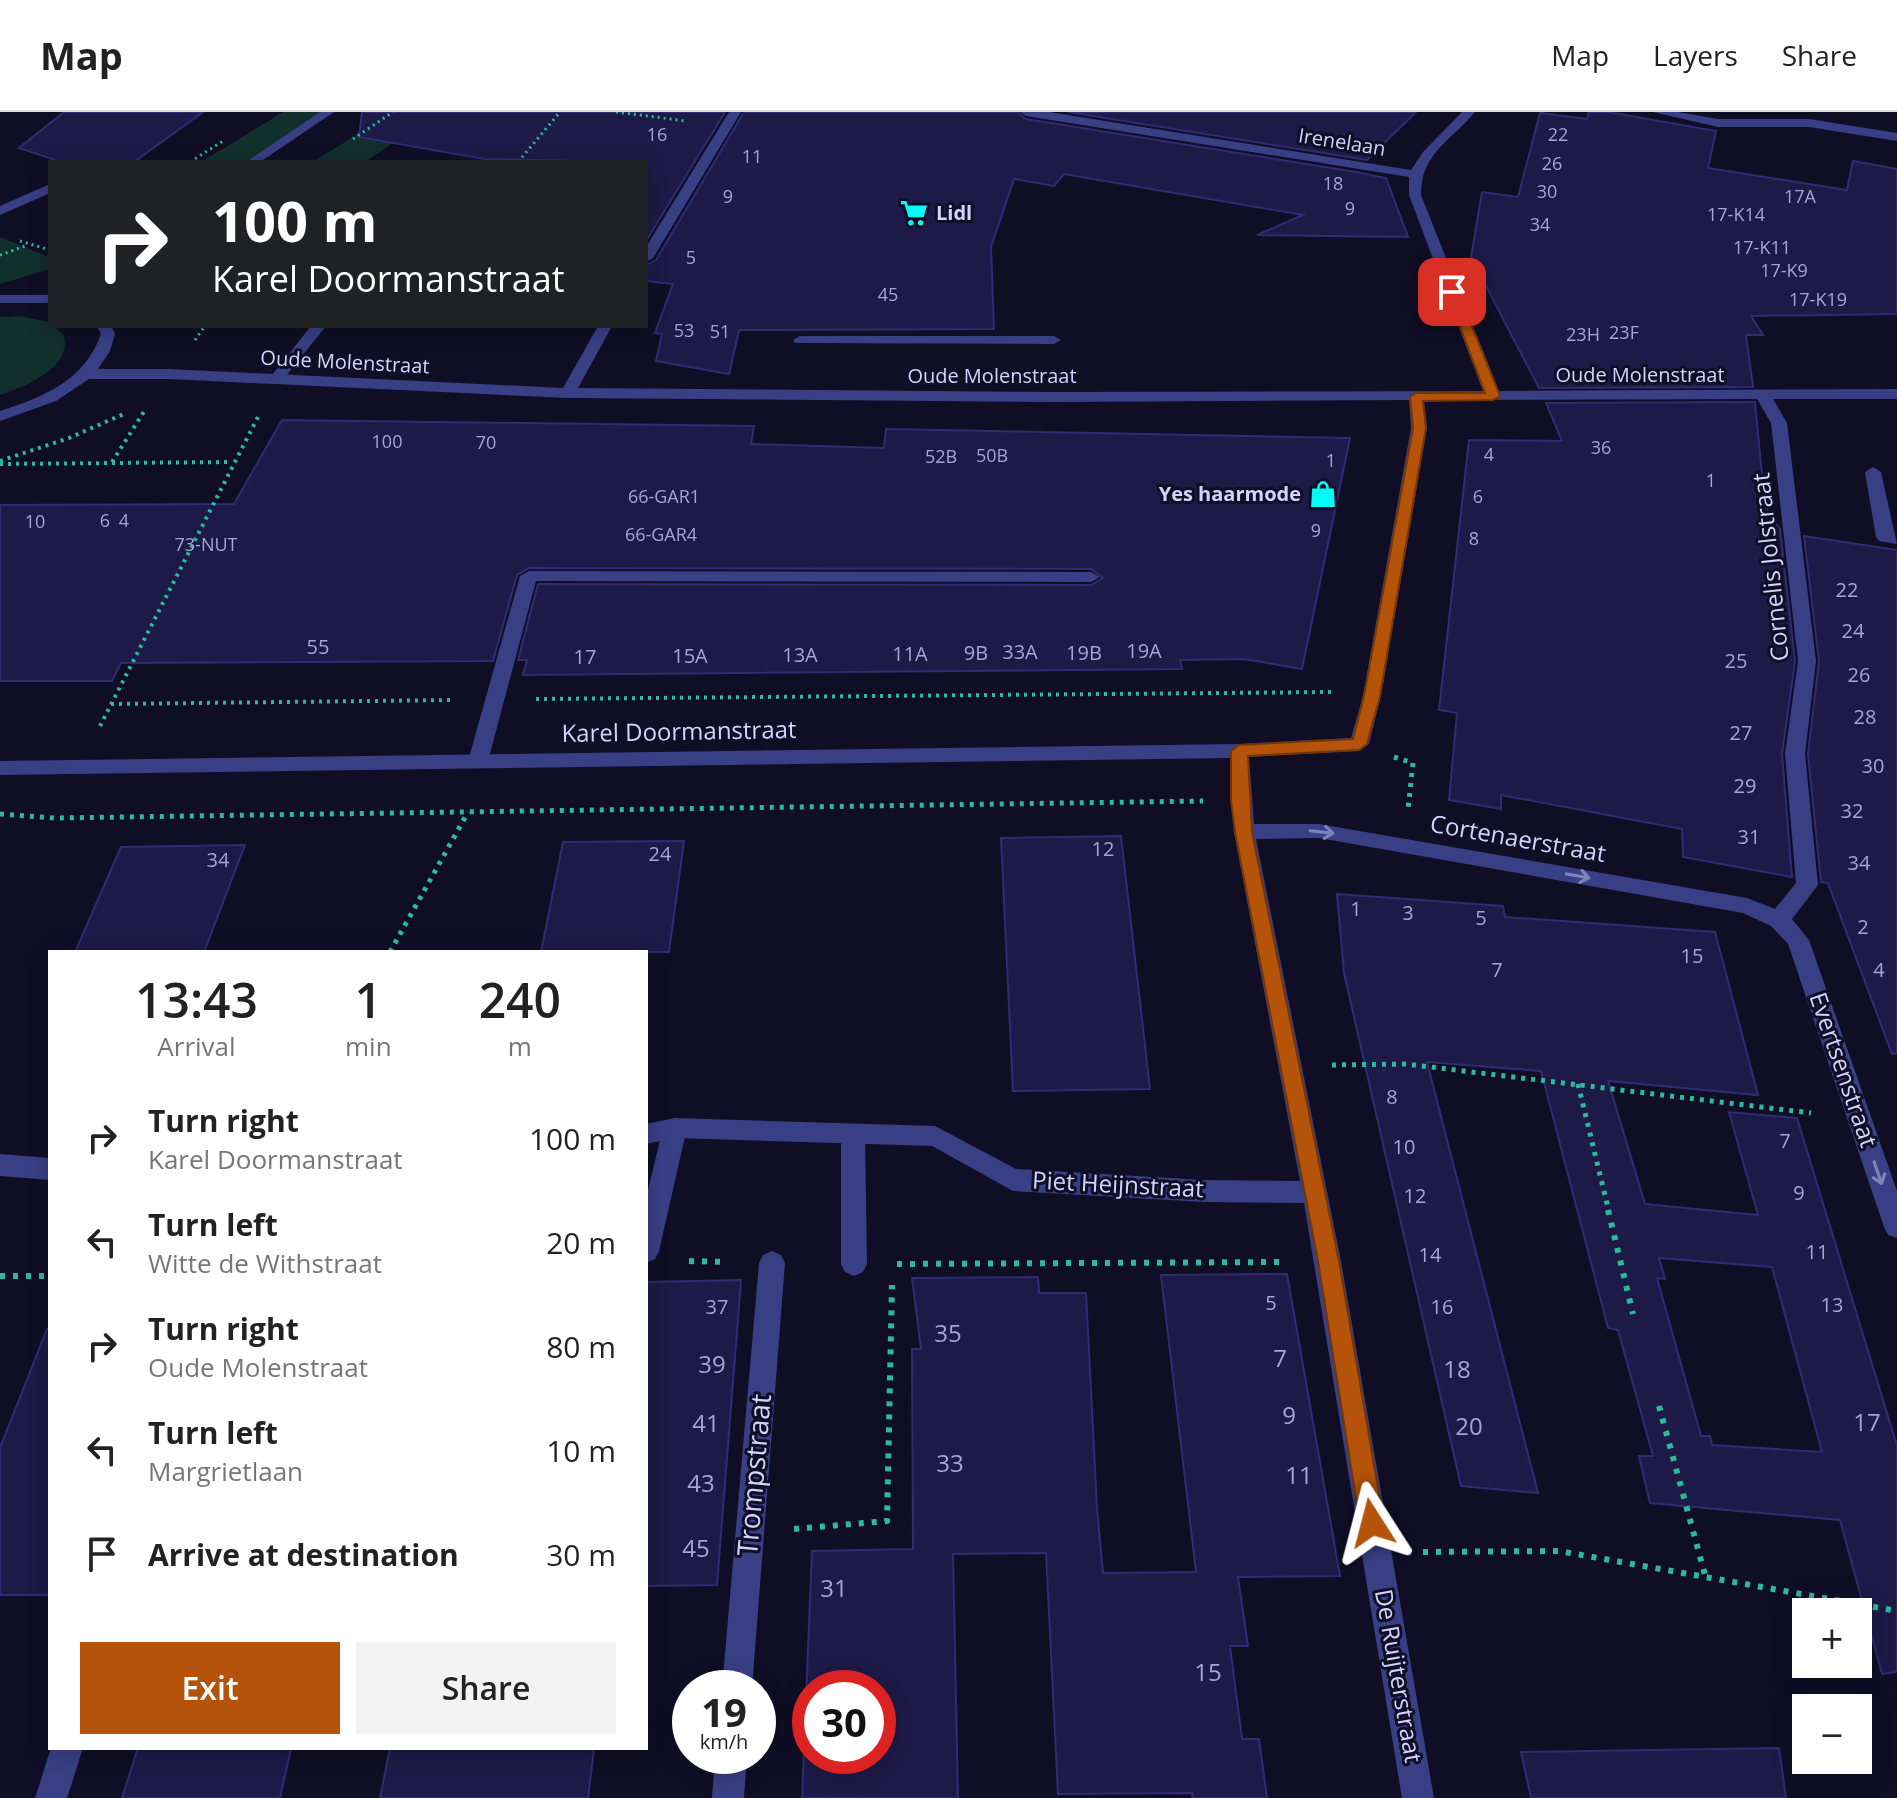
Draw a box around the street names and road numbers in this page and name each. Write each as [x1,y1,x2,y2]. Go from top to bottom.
street label: Irenelaan [1296,121,1388,162]
street label: Oude Molenstraat [260,344,430,379]
street label: Oude Molenstraat [1555,361,1725,388]
street label: Oude Molenstraat [907,362,1077,389]
street label: Cornelis Jolstraat [1743,471,1796,663]
street label: Karel Doormanstraat [561,712,797,749]
street label: Cortenaerstraat [1428,806,1609,869]
street label: Evertsenstraat [1802,988,1886,1151]
street label: Piet Heijnstraat [1031,1163,1205,1204]
street label: Trompstraat [727,1392,779,1558]
street label: De Ruijterstraat [1368,1586,1431,1765]

